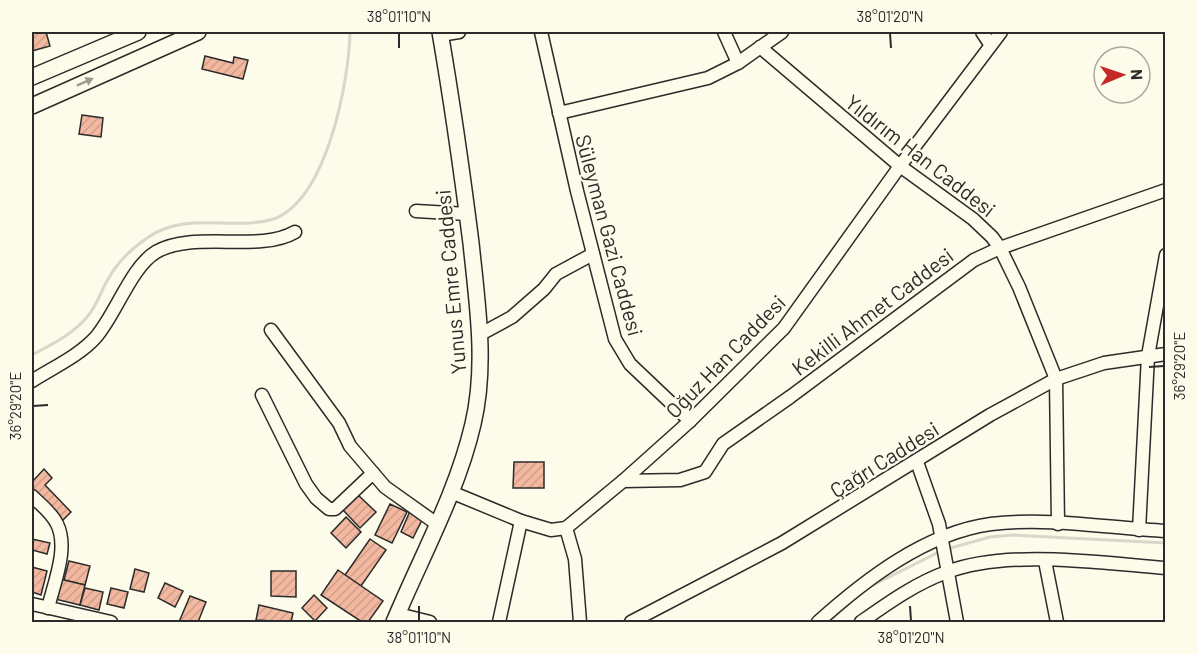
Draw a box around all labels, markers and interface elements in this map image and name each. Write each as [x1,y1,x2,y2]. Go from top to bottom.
text: 38°01'10"N [367,7,431,25]
text: 38°01'20"N [856,7,924,25]
north arrow [1092,45,1152,105]
text: N [1128,69,1147,80]
one-way arrow [76,77,94,86]
street label: Yıldırım Han Caddesi [841,89,1001,221]
street label: Süleyman Gazi Caddesi [571,131,649,339]
street label: Yunus Emre Caddesi [429,189,471,375]
street label: Kekilli Ahmet Caddesi [786,242,958,380]
street label: Oğuz Han Caddesi [660,289,790,423]
text: 36°29'20"E [1170,332,1188,400]
text: 36°29'20"E [6,372,24,440]
street label: Çağrı Caddesi [825,416,943,502]
text: 38°01'10"N [387,628,451,646]
text: 38°01'20"N [877,628,945,646]

